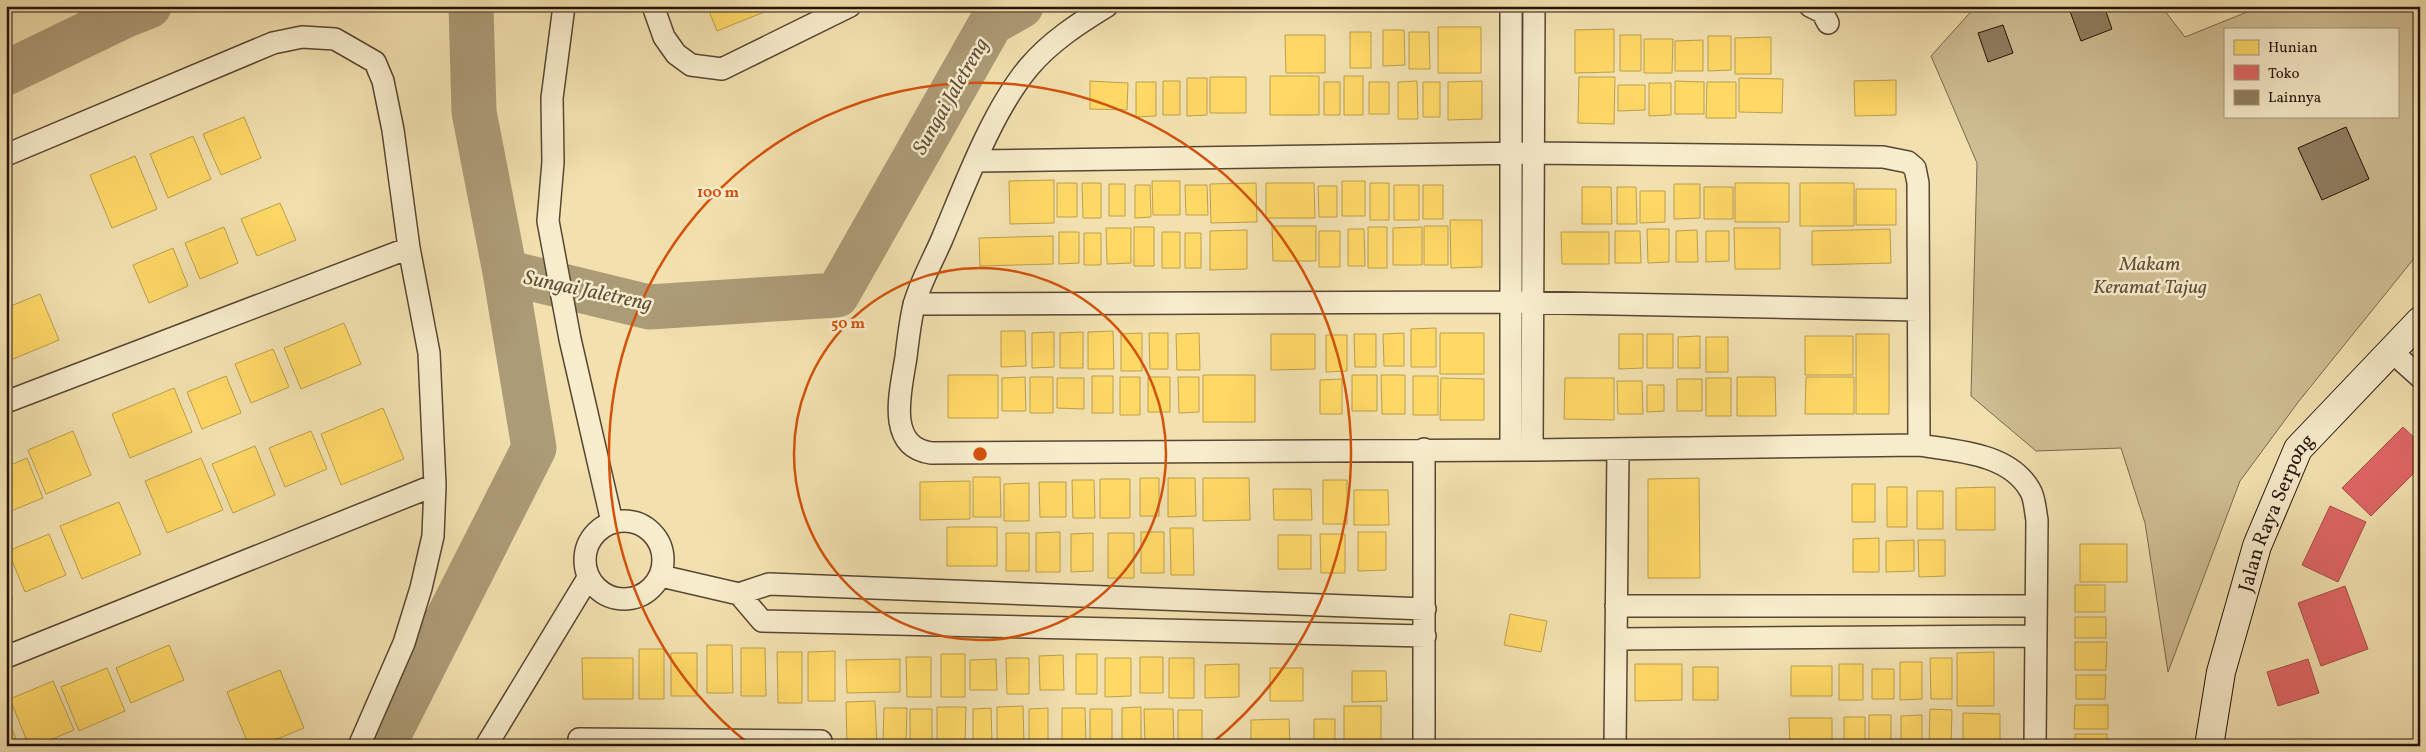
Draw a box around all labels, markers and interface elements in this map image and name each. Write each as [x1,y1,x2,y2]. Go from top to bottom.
legend [2224,28,2398,118]
water label: Sungai Jaletreng [906,33,997,161]
text: Hunian [2268,38,2318,59]
text: Toko [2268,64,2300,85]
text: Lainnya [2268,88,2321,109]
text: 100 m [697,183,740,204]
park label: Makam Keramat Tajug [2093,251,2207,302]
water label: Sungai Jaletreng [521,264,655,319]
text: 50 m [831,314,865,335]
street label: Jalan Raya Serpong [2233,428,2322,595]
centre of rings [971,445,989,463]

